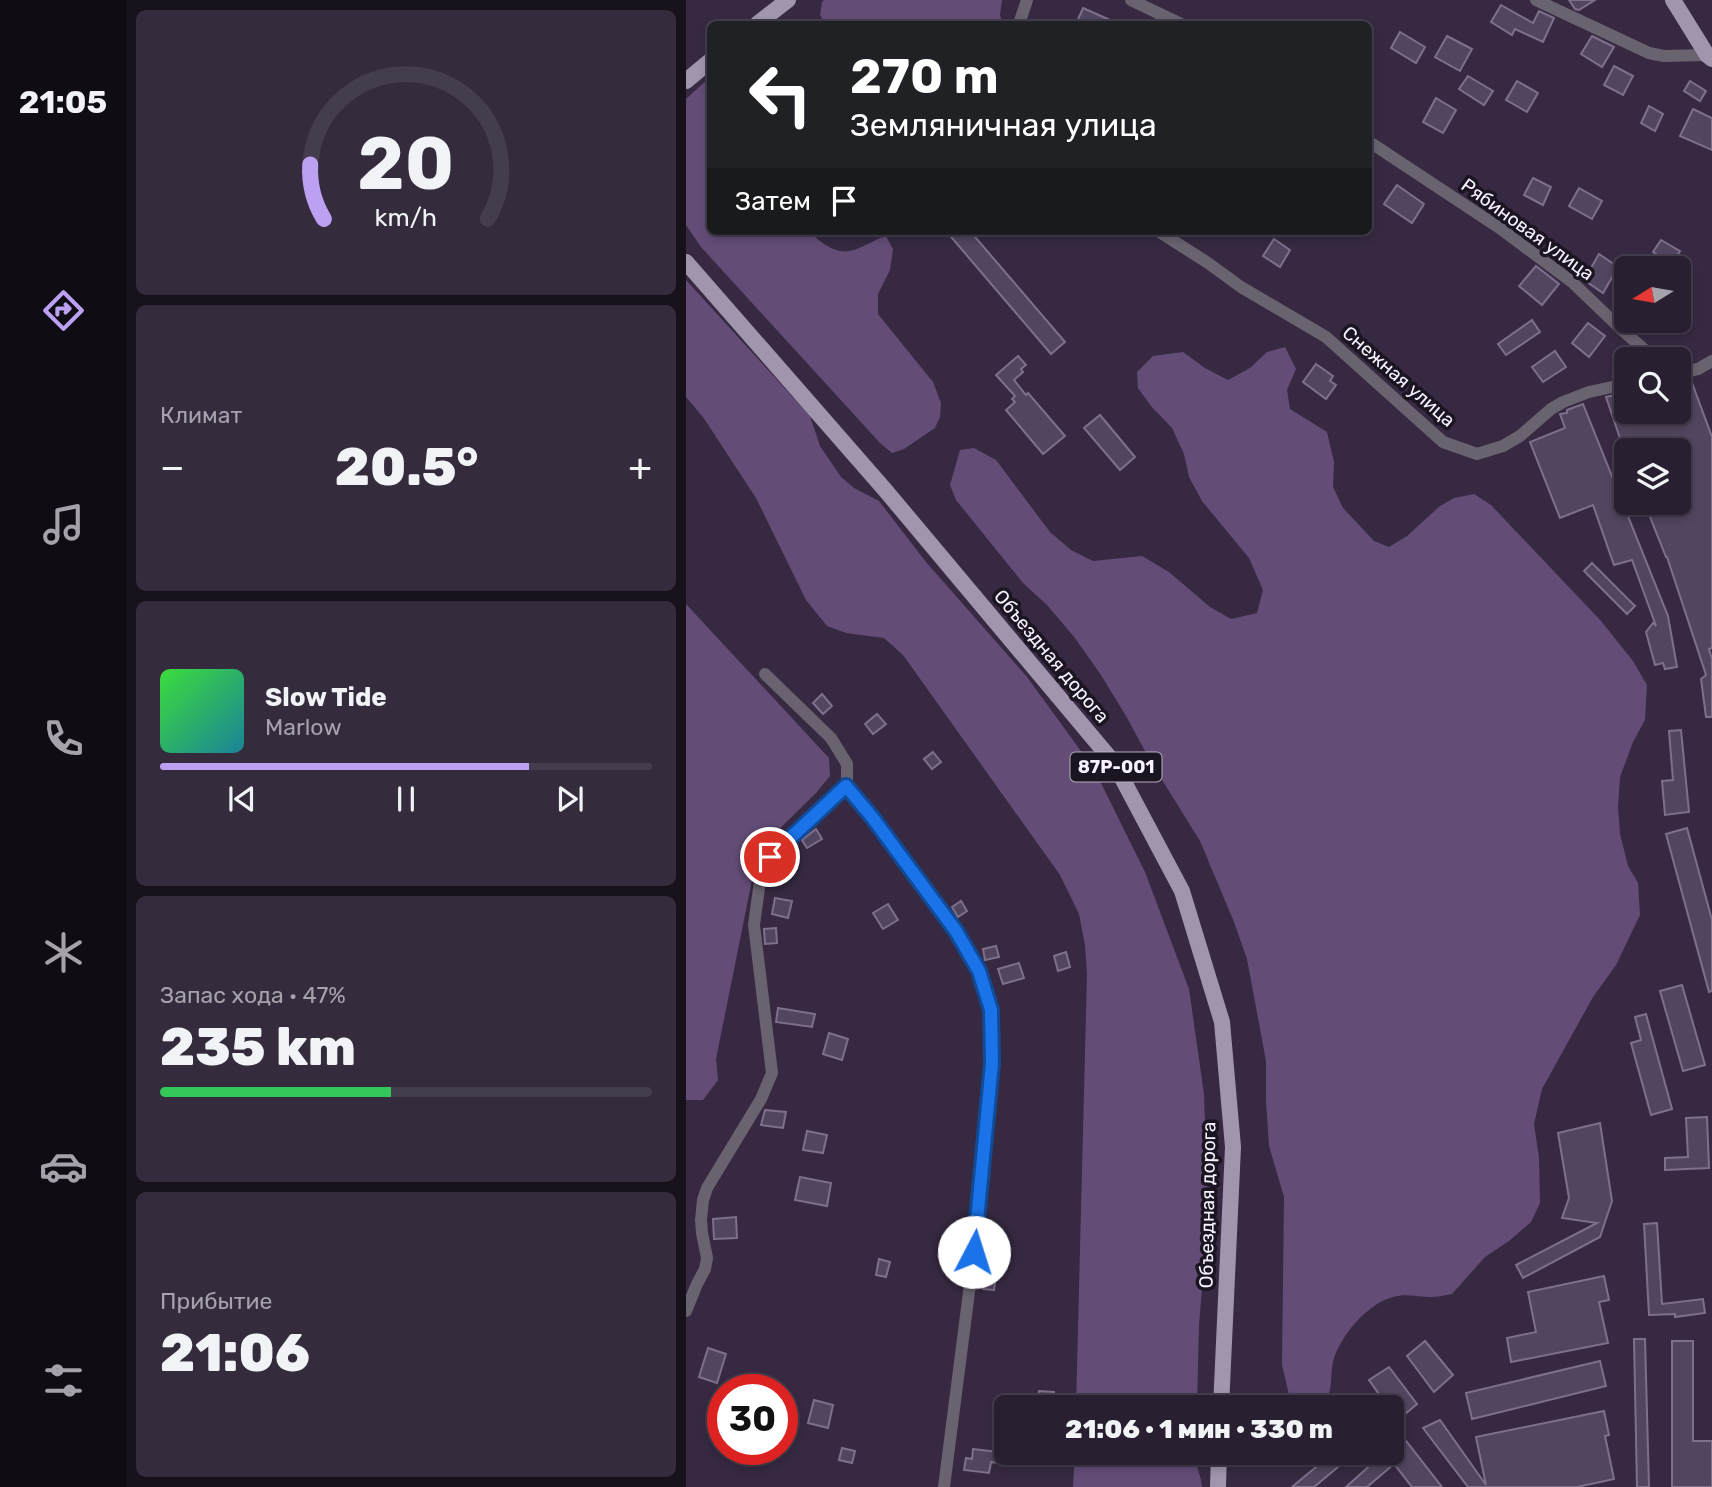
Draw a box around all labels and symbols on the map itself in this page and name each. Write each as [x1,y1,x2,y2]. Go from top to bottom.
street label: Рябиновая улица [1457,174,1599,285]
north arrow [1614,256,1690,332]
street label: Снежная улица [1338,321,1460,432]
street label: Объездная дорога [989,585,1114,728]
road number: 87Р-001 [1070,752,1162,782]
pin [740,827,800,887]
street label: Объездная дорога [1195,1121,1220,1289]
position arrow [937,1215,1011,1289]
speed limit sign: 30 [707,1374,798,1465]

